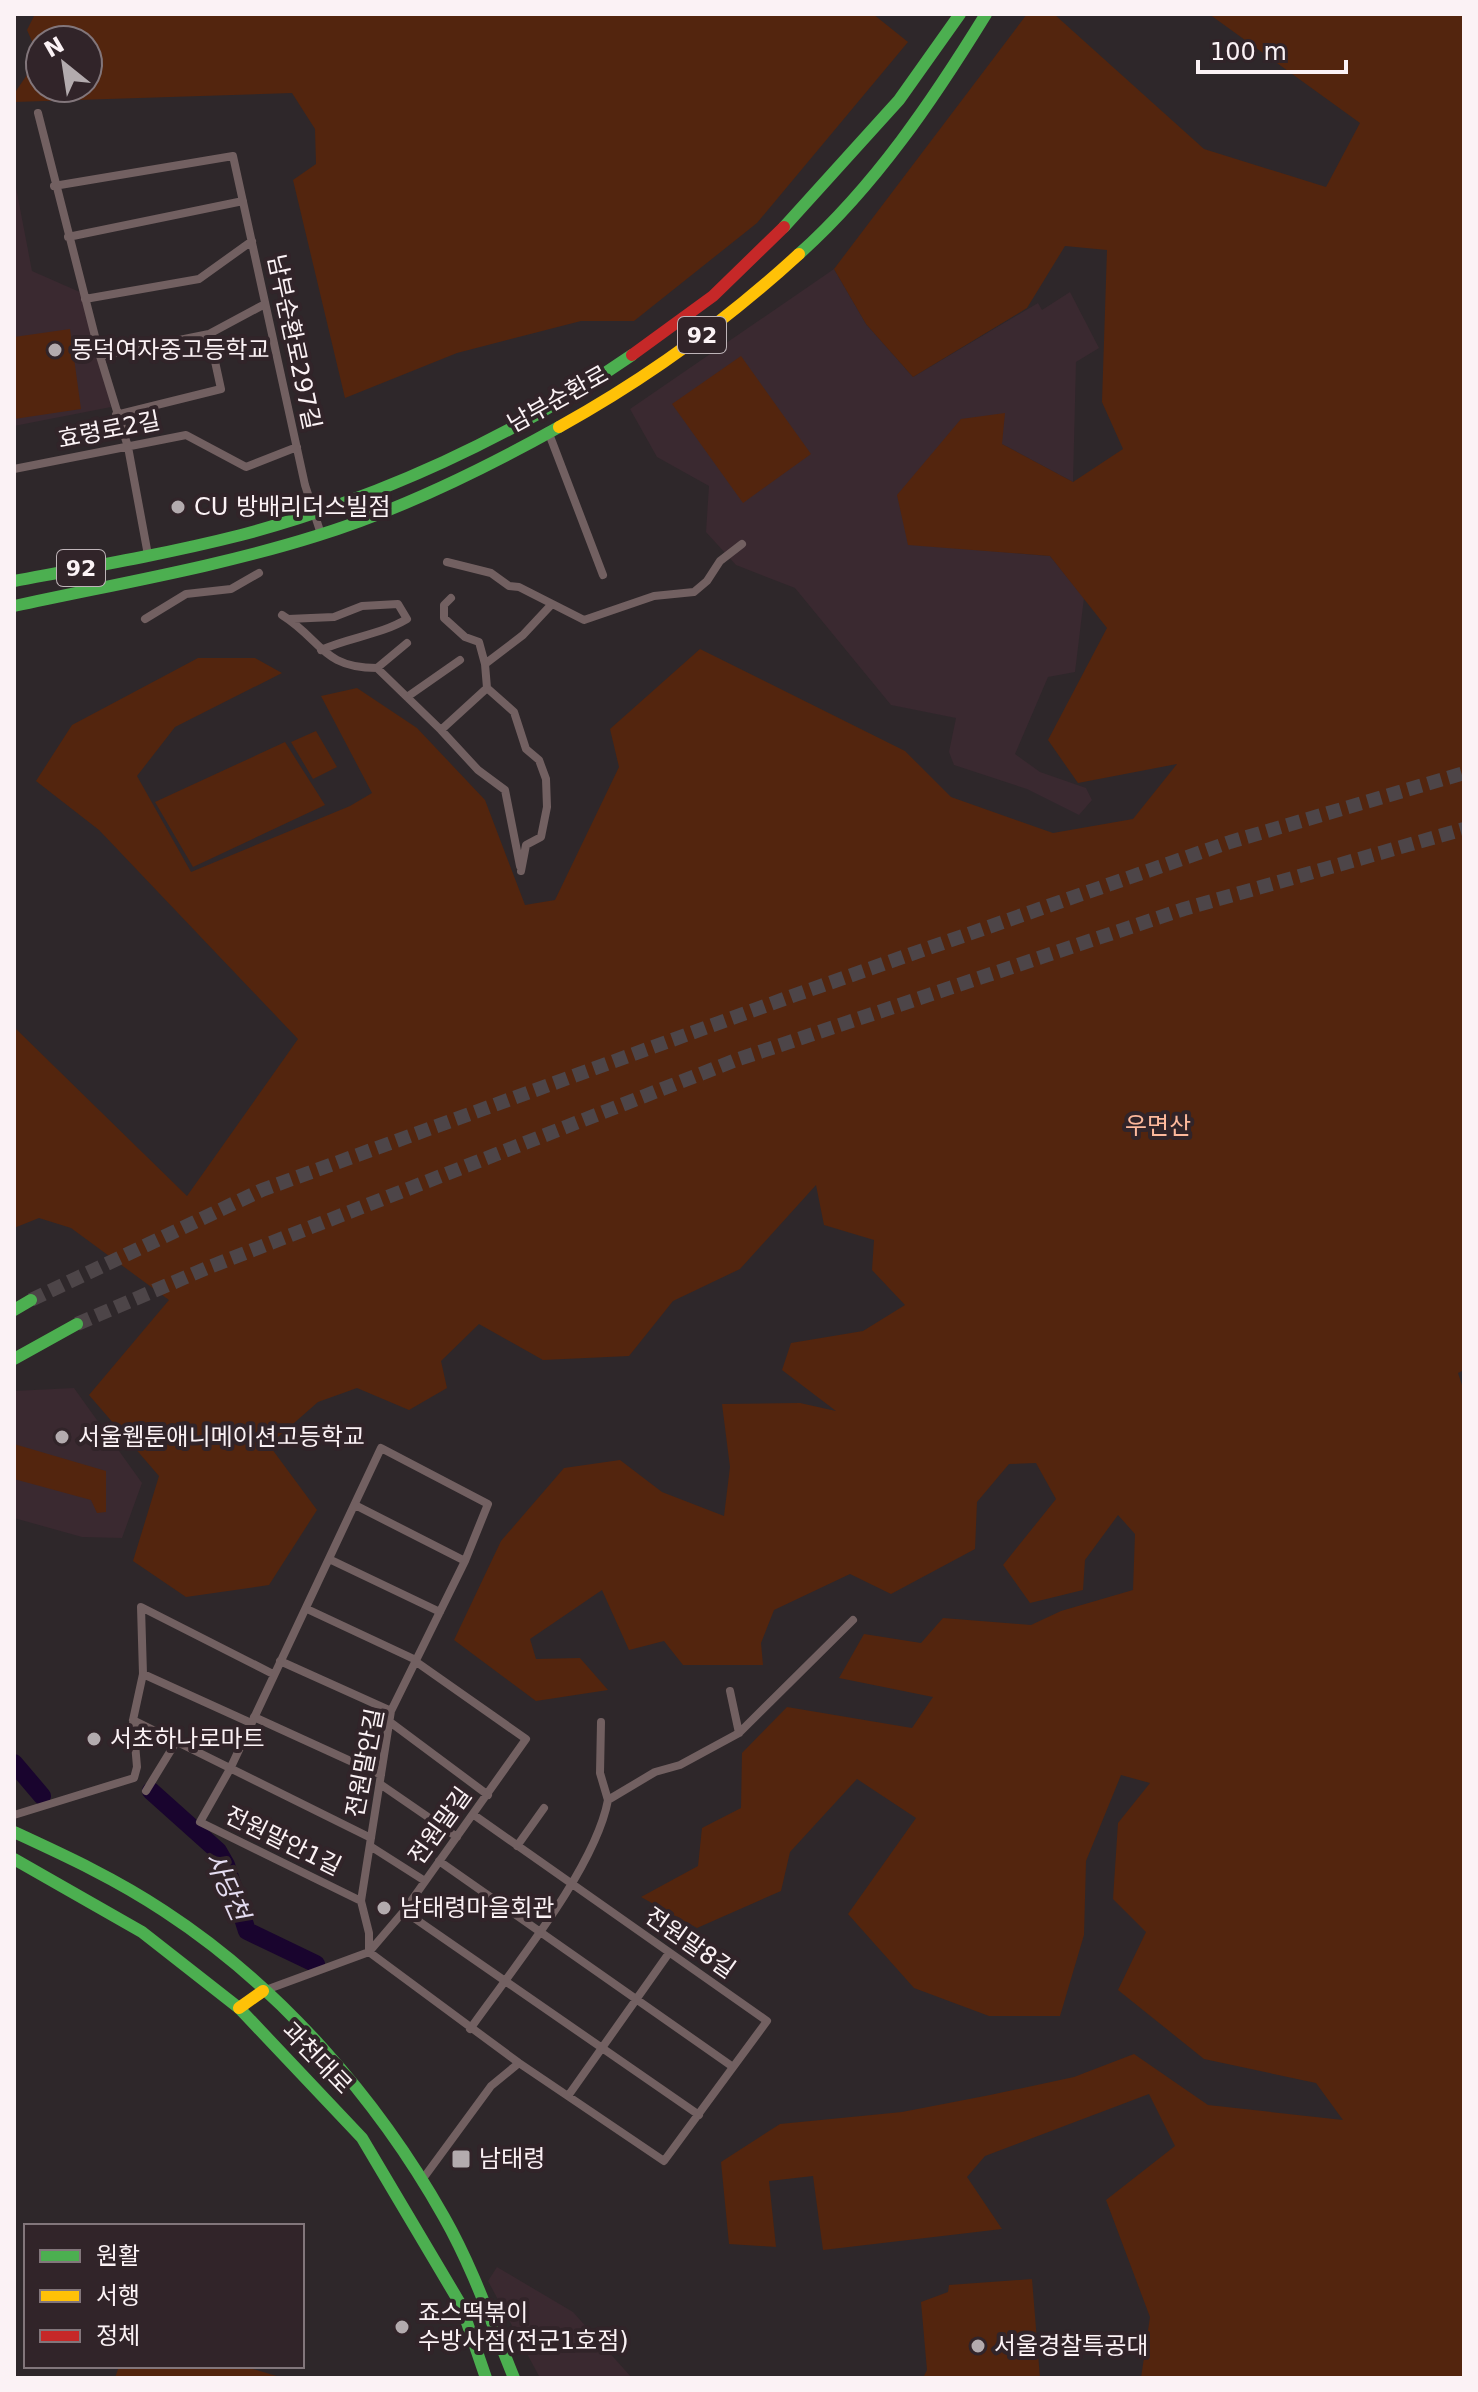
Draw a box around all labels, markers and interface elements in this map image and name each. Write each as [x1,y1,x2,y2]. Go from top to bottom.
north arrow [24,24,104,104]
scale bar [1198,24,1346,74]
text: N [40,32,68,63]
text: 100 m [1210,38,1287,66]
street label: 남부순환로297길 [262,252,326,432]
road number: 92 [678,317,726,353]
place label: 동덕여자중고등학교 [71,336,270,364]
marker: 동덕여자중고등학교 [46,341,64,359]
street label: 남부순환로 [503,360,613,438]
street label: 효령로2길 [55,406,163,454]
place label: CU 방배리더스빌점 [194,493,391,521]
marker: CU 방배리더스빌점 [169,498,187,516]
road number: 92 [57,550,105,586]
park label: 우면산 [1125,1112,1191,1140]
place label: 서울웹툰애니메이션고등학교 [78,1423,365,1451]
marker: 서울웹툰애니메이션고등학교 [53,1428,71,1446]
street label: 전원말안길 [341,1706,389,1820]
place label: 서초하나로마트 [110,1725,265,1753]
marker: 서초하나로마트 [85,1730,103,1748]
street label: 전원말길 [403,1782,477,1870]
street label: 전원말안1길 [220,1801,346,1881]
water label: 사당천 [199,1847,257,1928]
place label: 남태령마을회관 [400,1894,555,1922]
marker: 남태령마을회관 [375,1899,393,1917]
street label: 전원말8길 [640,1902,740,1984]
street label: 과천대로 [276,2017,358,2099]
place label: 남태령 [479,2145,545,2173]
marker: 남태령 [450,2148,472,2170]
legend [24,2224,304,2368]
text: 원활 [96,2242,140,2270]
text: 서행 [96,2282,140,2310]
place label: 죠스떡볶이 수방사점(전군1호점) [418,2299,629,2355]
marker: 죠스떡볶이 수방사점(전군1호점) [393,2318,411,2336]
text: 정체 [96,2322,140,2350]
place label: 서울경찰특공대 [994,2332,1149,2360]
marker: 서울경찰특공대 [969,2337,987,2355]

